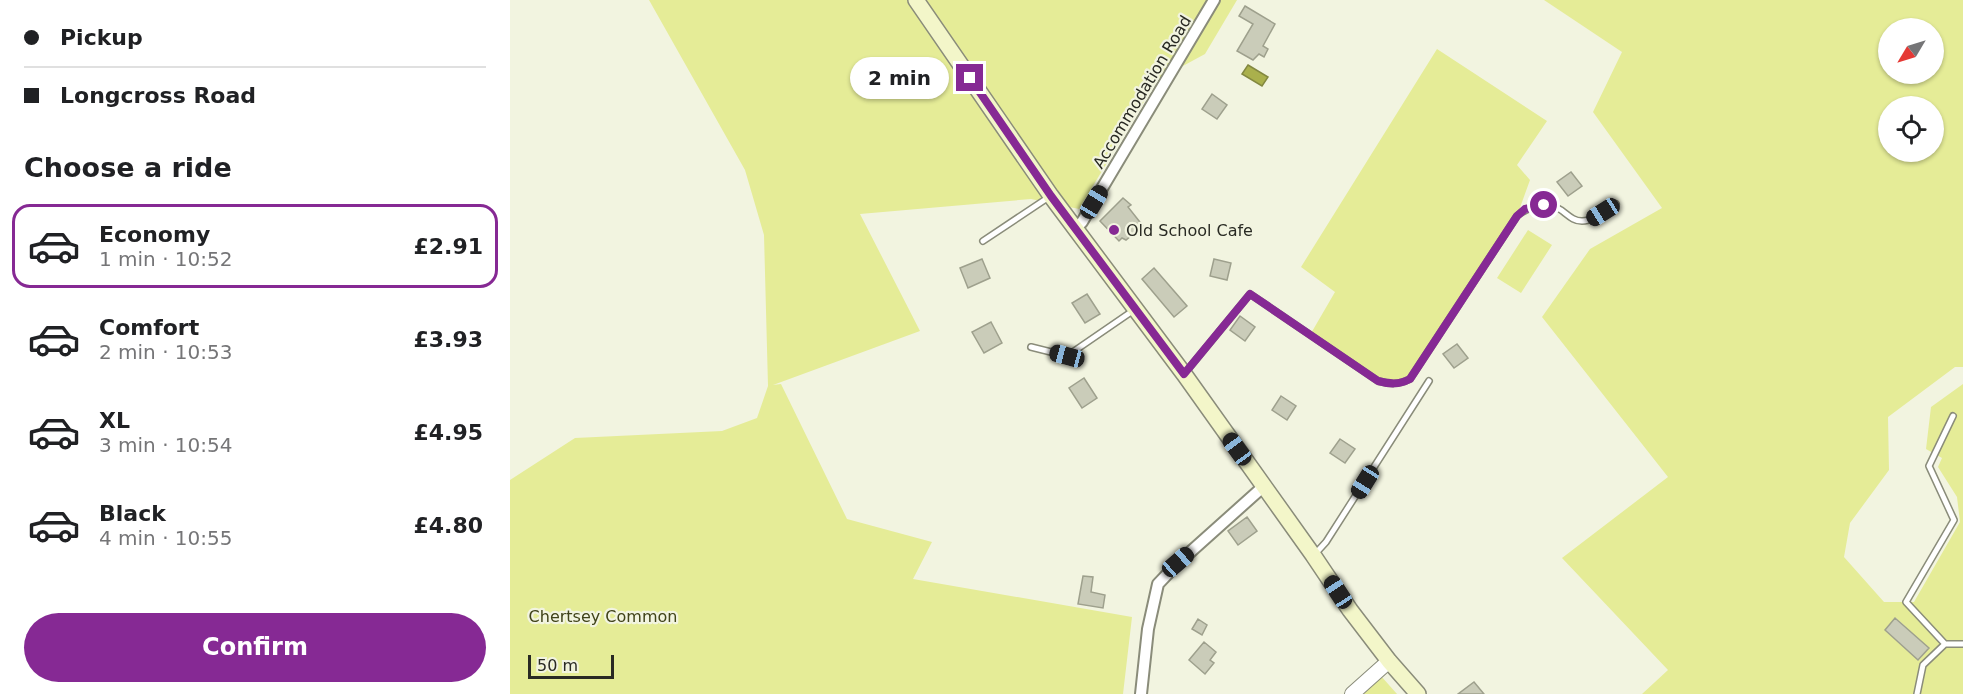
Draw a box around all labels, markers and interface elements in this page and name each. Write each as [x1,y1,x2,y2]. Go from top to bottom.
street label: Accommodation Road [1089,12,1195,172]
north arrow [1878,18,1944,84]
map controls [1878,18,1944,162]
text: Pickup [60,25,143,50]
callout: 2 min [850,57,949,99]
route end [956,64,983,91]
text: 2 min [868,66,931,90]
text: Longcross Road [60,83,256,108]
button: locate [1878,96,1944,162]
text: Choose a ride [24,152,232,183]
car [1077,182,1111,222]
route start [1530,191,1557,218]
car [1583,195,1623,229]
icon: car [27,219,81,273]
place label: Old School Cafe [1126,221,1253,240]
text: Economy [99,222,210,247]
marker: Old School Cafe [1107,223,1121,237]
text: £2.91 [413,234,483,259]
text: 1 min · 10:52 [99,247,233,271]
icon: car [27,312,81,366]
text: Comfort [99,315,199,340]
text: £3.93 [413,327,483,352]
text: 2 min · 10:53 [99,340,233,364]
car [1047,343,1087,369]
icon: car [27,405,81,459]
text: XL [99,408,130,433]
text: £4.95 [413,420,483,445]
car [1219,429,1255,469]
text: 3 min · 10:54 [99,433,233,457]
car [1348,462,1382,502]
icon: car [27,498,81,552]
text: Black [99,501,166,526]
text: £4.80 [413,513,483,538]
text: 4 min · 10:55 [99,526,233,550]
car [1159,543,1197,581]
car [1321,572,1355,612]
park label: Chertsey Common [529,607,677,626]
button: Confirm [24,613,486,682]
scale bar [528,652,614,680]
text: 50 m [537,656,578,675]

